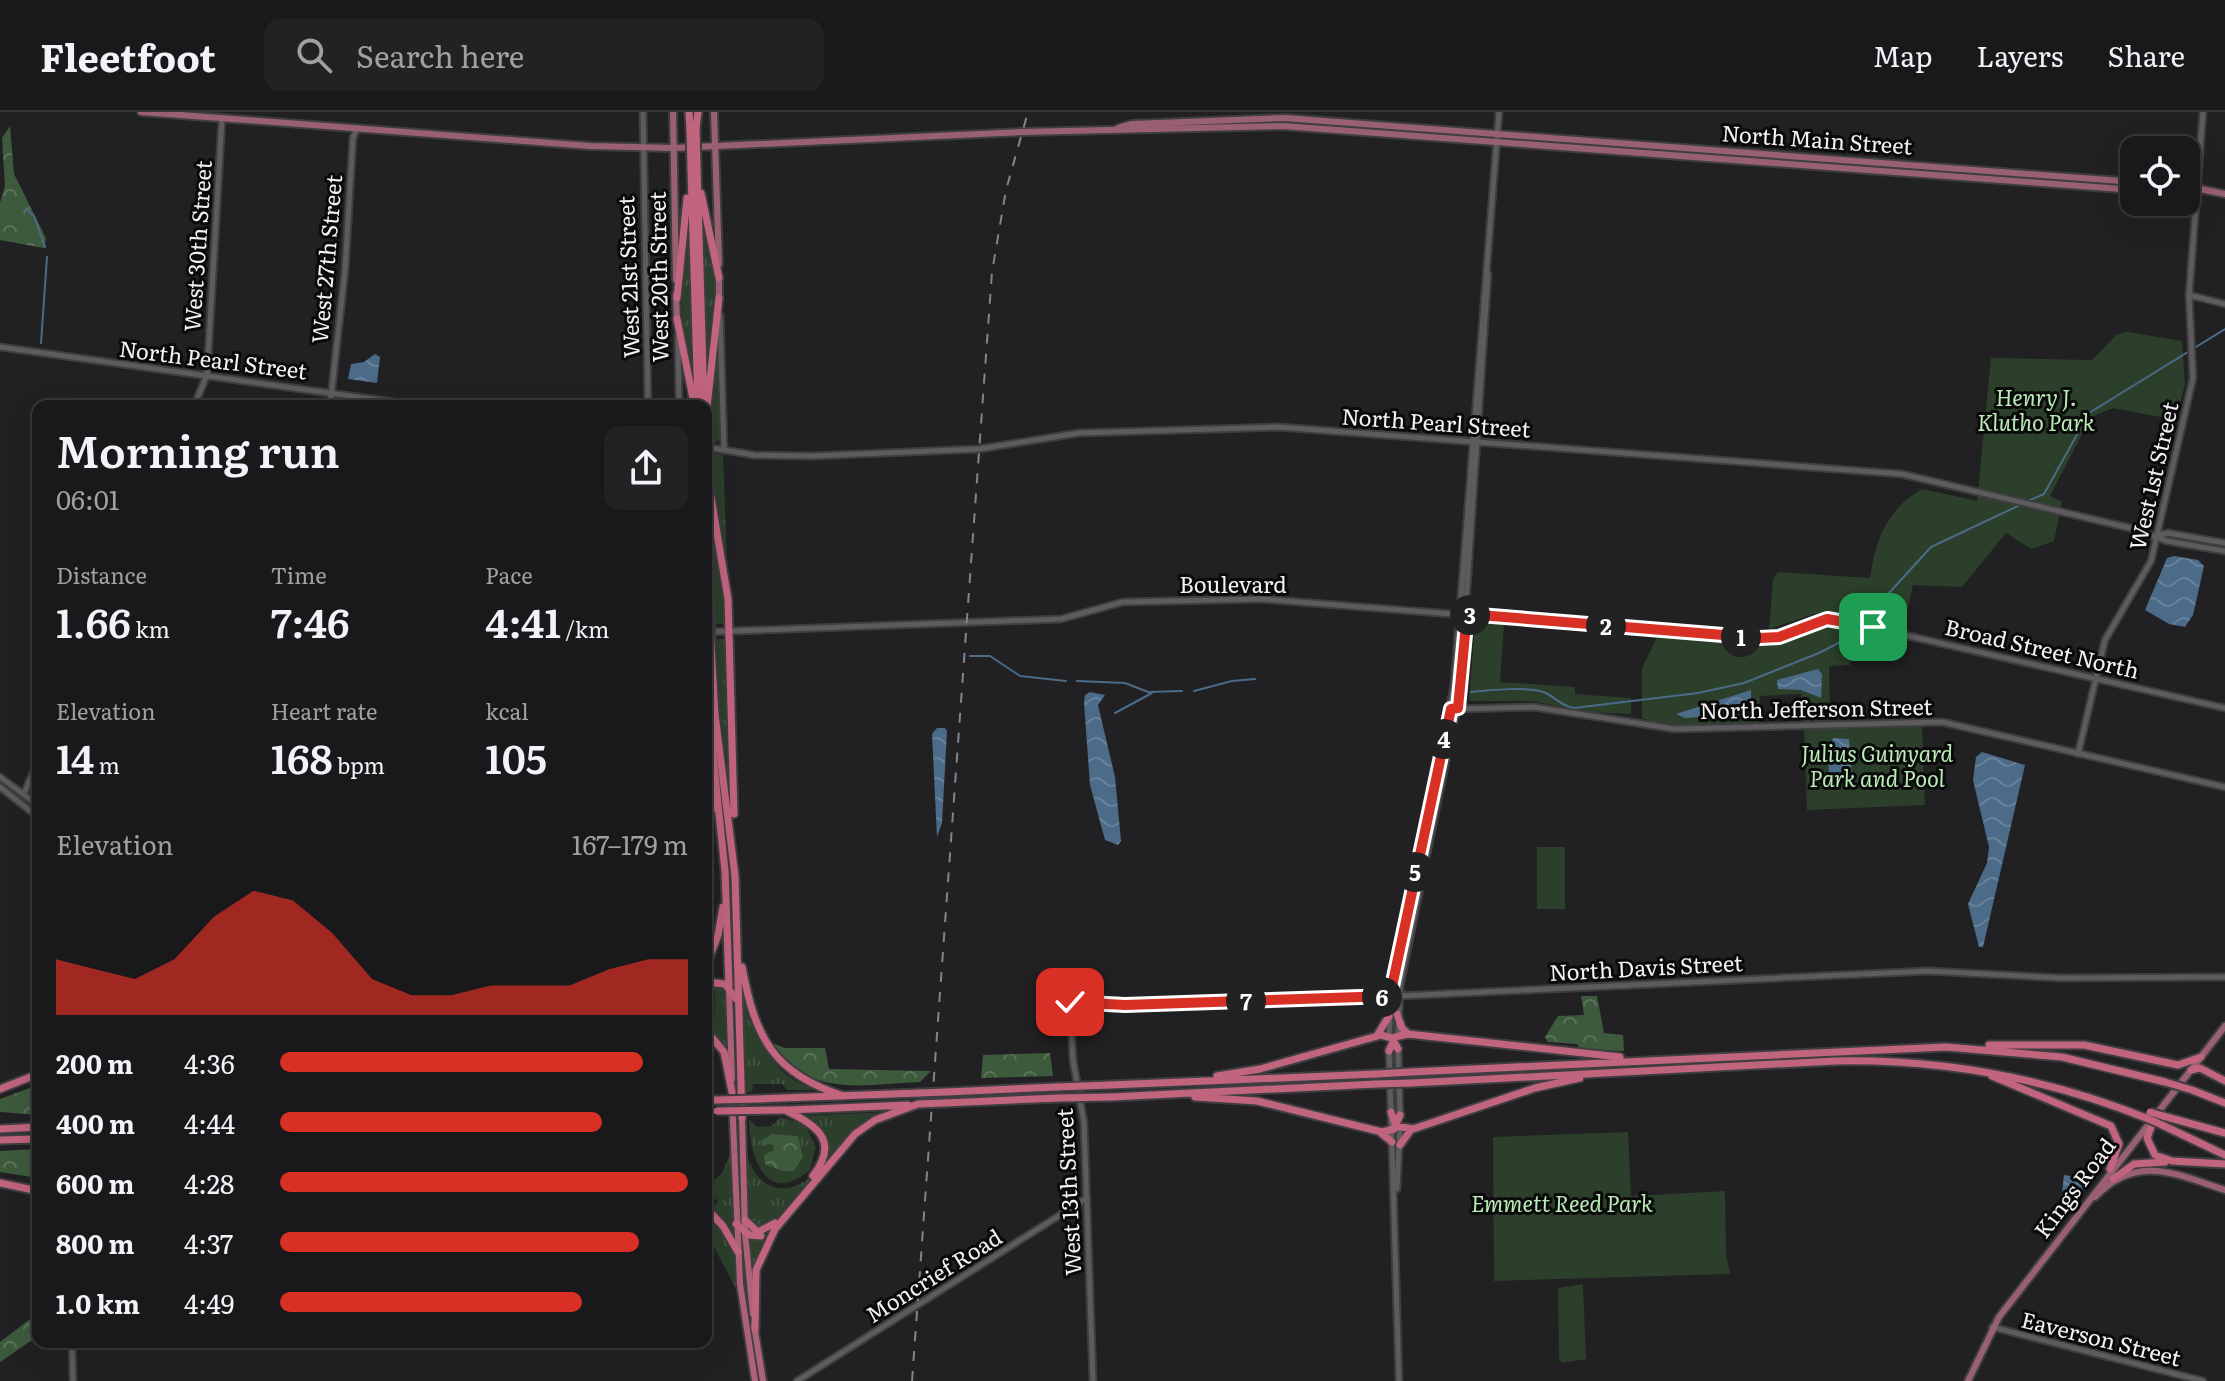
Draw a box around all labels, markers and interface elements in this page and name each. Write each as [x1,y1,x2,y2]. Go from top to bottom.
search box [264,19,824,91]
text: Fleetfoot [40,27,216,84]
icon: search [292,33,336,77]
text: Search here [356,33,524,77]
text: Map [1873,34,1932,76]
text: Layers [1976,34,2063,76]
text: Share [2107,34,2185,76]
street label: North Main Street [1721,115,1914,162]
map controls [2120,136,2200,216]
button: locate [2120,136,2200,216]
street label: West 30th Street [174,159,219,333]
street label: West 27th Street [302,173,349,345]
street label: West 20th Street [640,191,675,363]
street label: West 21st Street [608,195,647,359]
street label: North Pearl Street [117,331,309,386]
park label: Henry J. Klutho Park [1977,380,2095,438]
street label: North Pearl Street [1341,398,1532,445]
street label: West 1st Street [2119,398,2186,553]
text: Morning run [56,416,340,482]
button: share [604,426,688,510]
text: 06:01 [56,479,119,518]
text: Distance [56,558,147,591]
text: Time [271,558,327,591]
text: Pace [485,558,533,591]
street label: Boulevard [1179,567,1287,600]
text: 1.66 [56,591,131,650]
text: 7:46 [271,591,350,650]
text: 4:41 [485,591,561,650]
pin [1839,593,1907,661]
pin: 3 [1450,595,1490,635]
text: 3 [1464,598,1476,631]
icon: arrive [1851,605,1895,649]
pin: 2 [1586,606,1626,646]
text: 2 [1600,609,1612,642]
street label: Broad Street North [1942,609,2143,686]
text: km [131,612,170,645]
text: /km [561,612,609,645]
pin: 1 [1721,617,1761,657]
text: 1 [1736,620,1746,653]
street label: North Jefferson Street [1699,689,1933,726]
text: Elevation [56,694,155,727]
text: Heart rate [271,694,377,727]
text: kcal [485,694,529,727]
pin: 4 [1424,719,1464,759]
text: 4 [1437,722,1451,755]
text: 14 [56,727,94,786]
text: 168 [271,727,333,786]
text: 105 [485,727,547,786]
park label: Julius Guinyard Park and Pool [1801,736,1954,794]
text: m [94,748,120,781]
text: bpm [333,748,385,781]
text: Elevation [56,824,174,863]
text: 167–179 m [572,824,688,863]
pin: 5 [1395,852,1435,892]
text: 5 [1409,855,1421,888]
street label: North Davis Street [1548,945,1744,988]
pin [1036,968,1104,1036]
pin: 6 [1362,977,1402,1017]
icon: check [1048,980,1092,1024]
text: 6 [1376,980,1388,1013]
pin: 7 [1226,981,1266,1021]
text: 7 [1240,984,1252,1017]
text: 200 m [56,1043,133,1082]
text: 4:36 [184,1043,235,1082]
text: 400 m [56,1103,135,1142]
text: 4:44 [184,1103,235,1142]
street label: West 13th Street [1047,1107,1088,1277]
street label: Kings Road [2025,1130,2123,1244]
text: 600 m [56,1163,134,1202]
text: 4:28 [184,1163,234,1202]
park label: Emmett Reed Park [1471,1186,1653,1219]
street label: Moncrief Road [859,1220,1008,1330]
text: 800 m [56,1223,134,1262]
text: 4:37 [184,1223,233,1262]
text: 1.0 km [56,1283,140,1322]
text: 4:49 [184,1283,234,1322]
street label: Eaverson Street [2018,1302,2185,1373]

